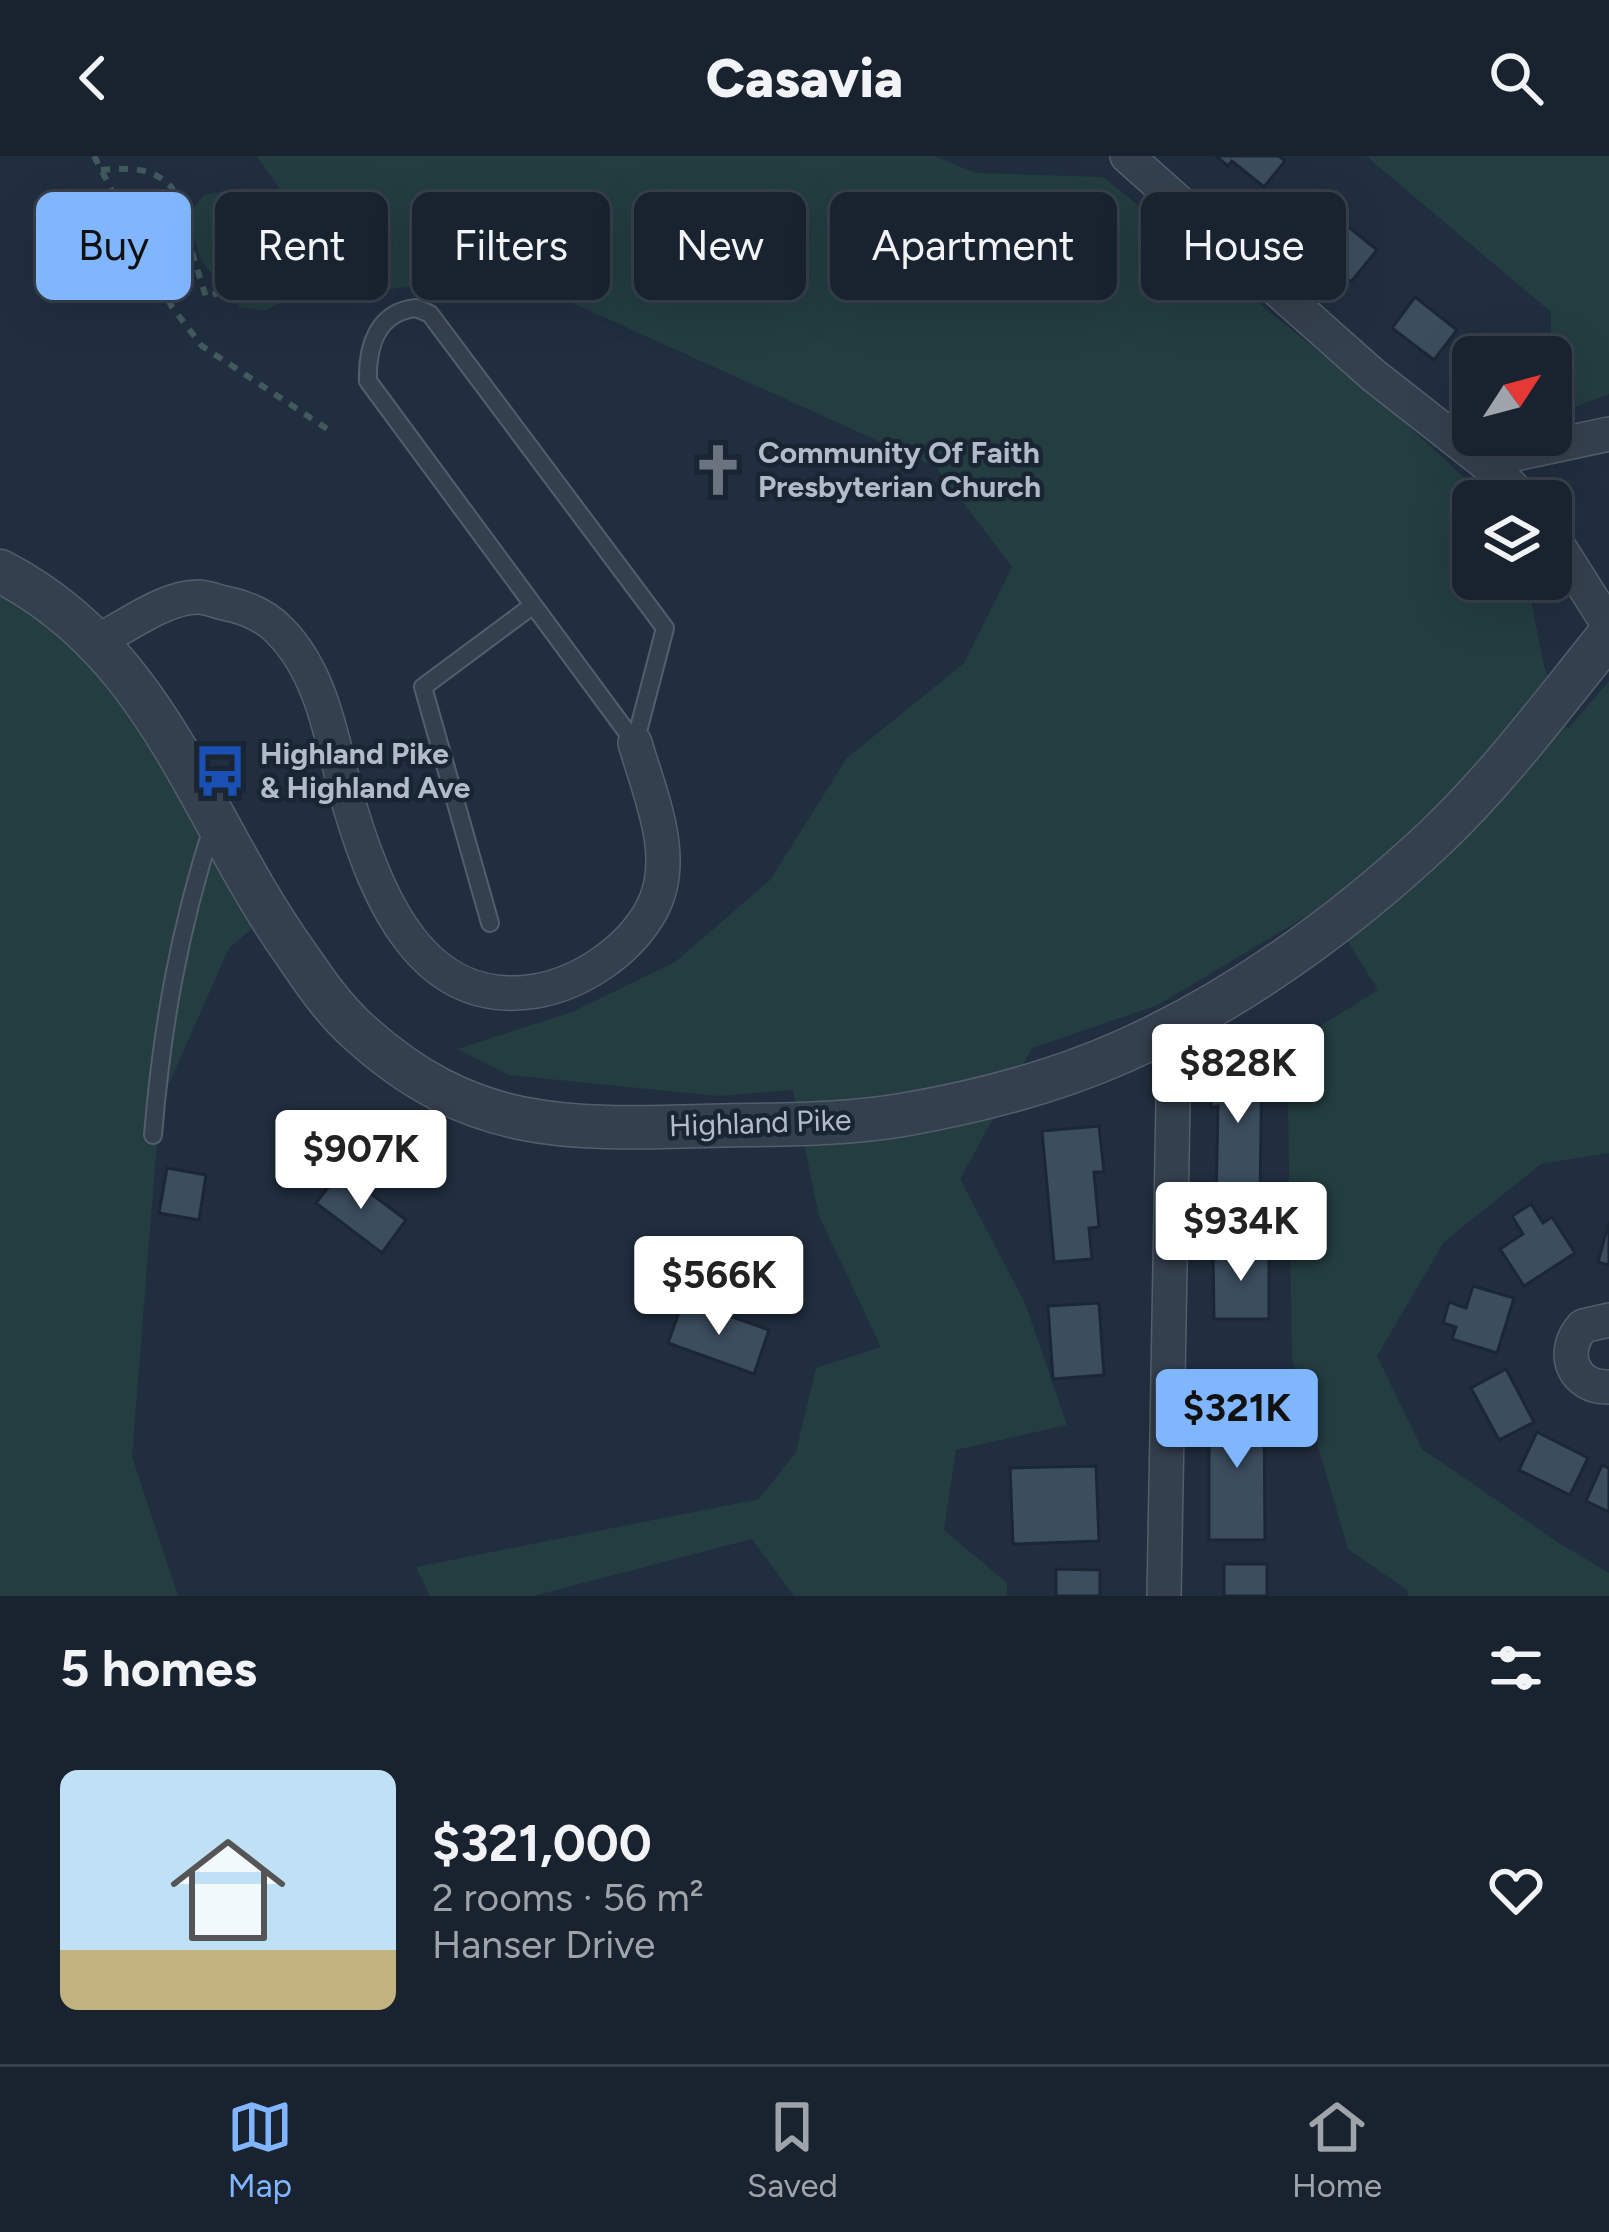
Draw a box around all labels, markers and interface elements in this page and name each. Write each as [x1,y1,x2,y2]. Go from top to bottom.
icon: back [60,45,126,111]
icon: search [1483,45,1549,111]
text: Casavia [706,46,903,111]
chip: Buy [36,192,191,300]
chip: Rent [215,192,388,300]
chip: Filters [412,192,610,300]
chip: New [634,192,806,300]
chip: Apartment [830,192,1117,300]
chip: House [1141,192,1346,300]
north arrow [1452,336,1572,456]
map controls [1452,336,1572,600]
place label: Community Of Faith Presbyterian Church [758,434,1041,505]
church icon: Community Of Faith Presbyterian Church [689,441,747,499]
button: layers [1452,480,1572,600]
place label: Highland Pike & Highland Ave [260,735,471,806]
bus stop icon: Highland Pike & Highland Ave [191,742,249,800]
pin: $828K [1154,1024,1322,1126]
text: $828K [1179,1039,1297,1086]
street label: Highland Pike [668,1101,852,1144]
pin: $907K [277,1110,445,1212]
text: $907K [302,1125,420,1172]
pin: $934K [1157,1182,1325,1284]
text: $934K [1183,1197,1299,1244]
pin: $566K [635,1236,803,1338]
text: $566K [661,1251,777,1298]
pin: $321K [1153,1369,1321,1471]
text: $321K [1183,1384,1291,1431]
icon: filters [1483,1635,1549,1701]
text: 5 homes [60,1638,257,1699]
text: $321,000 [432,1813,652,1874]
icon: home [156,1818,300,1962]
icon: heart [1483,1857,1549,1923]
text: 2 rooms · 56 m² [432,1874,704,1921]
text: Hanser Drive [432,1921,655,1968]
tab: Map [227,2094,293,2205]
tab: Saved [747,2094,838,2205]
tab: Home [1292,2094,1382,2205]

